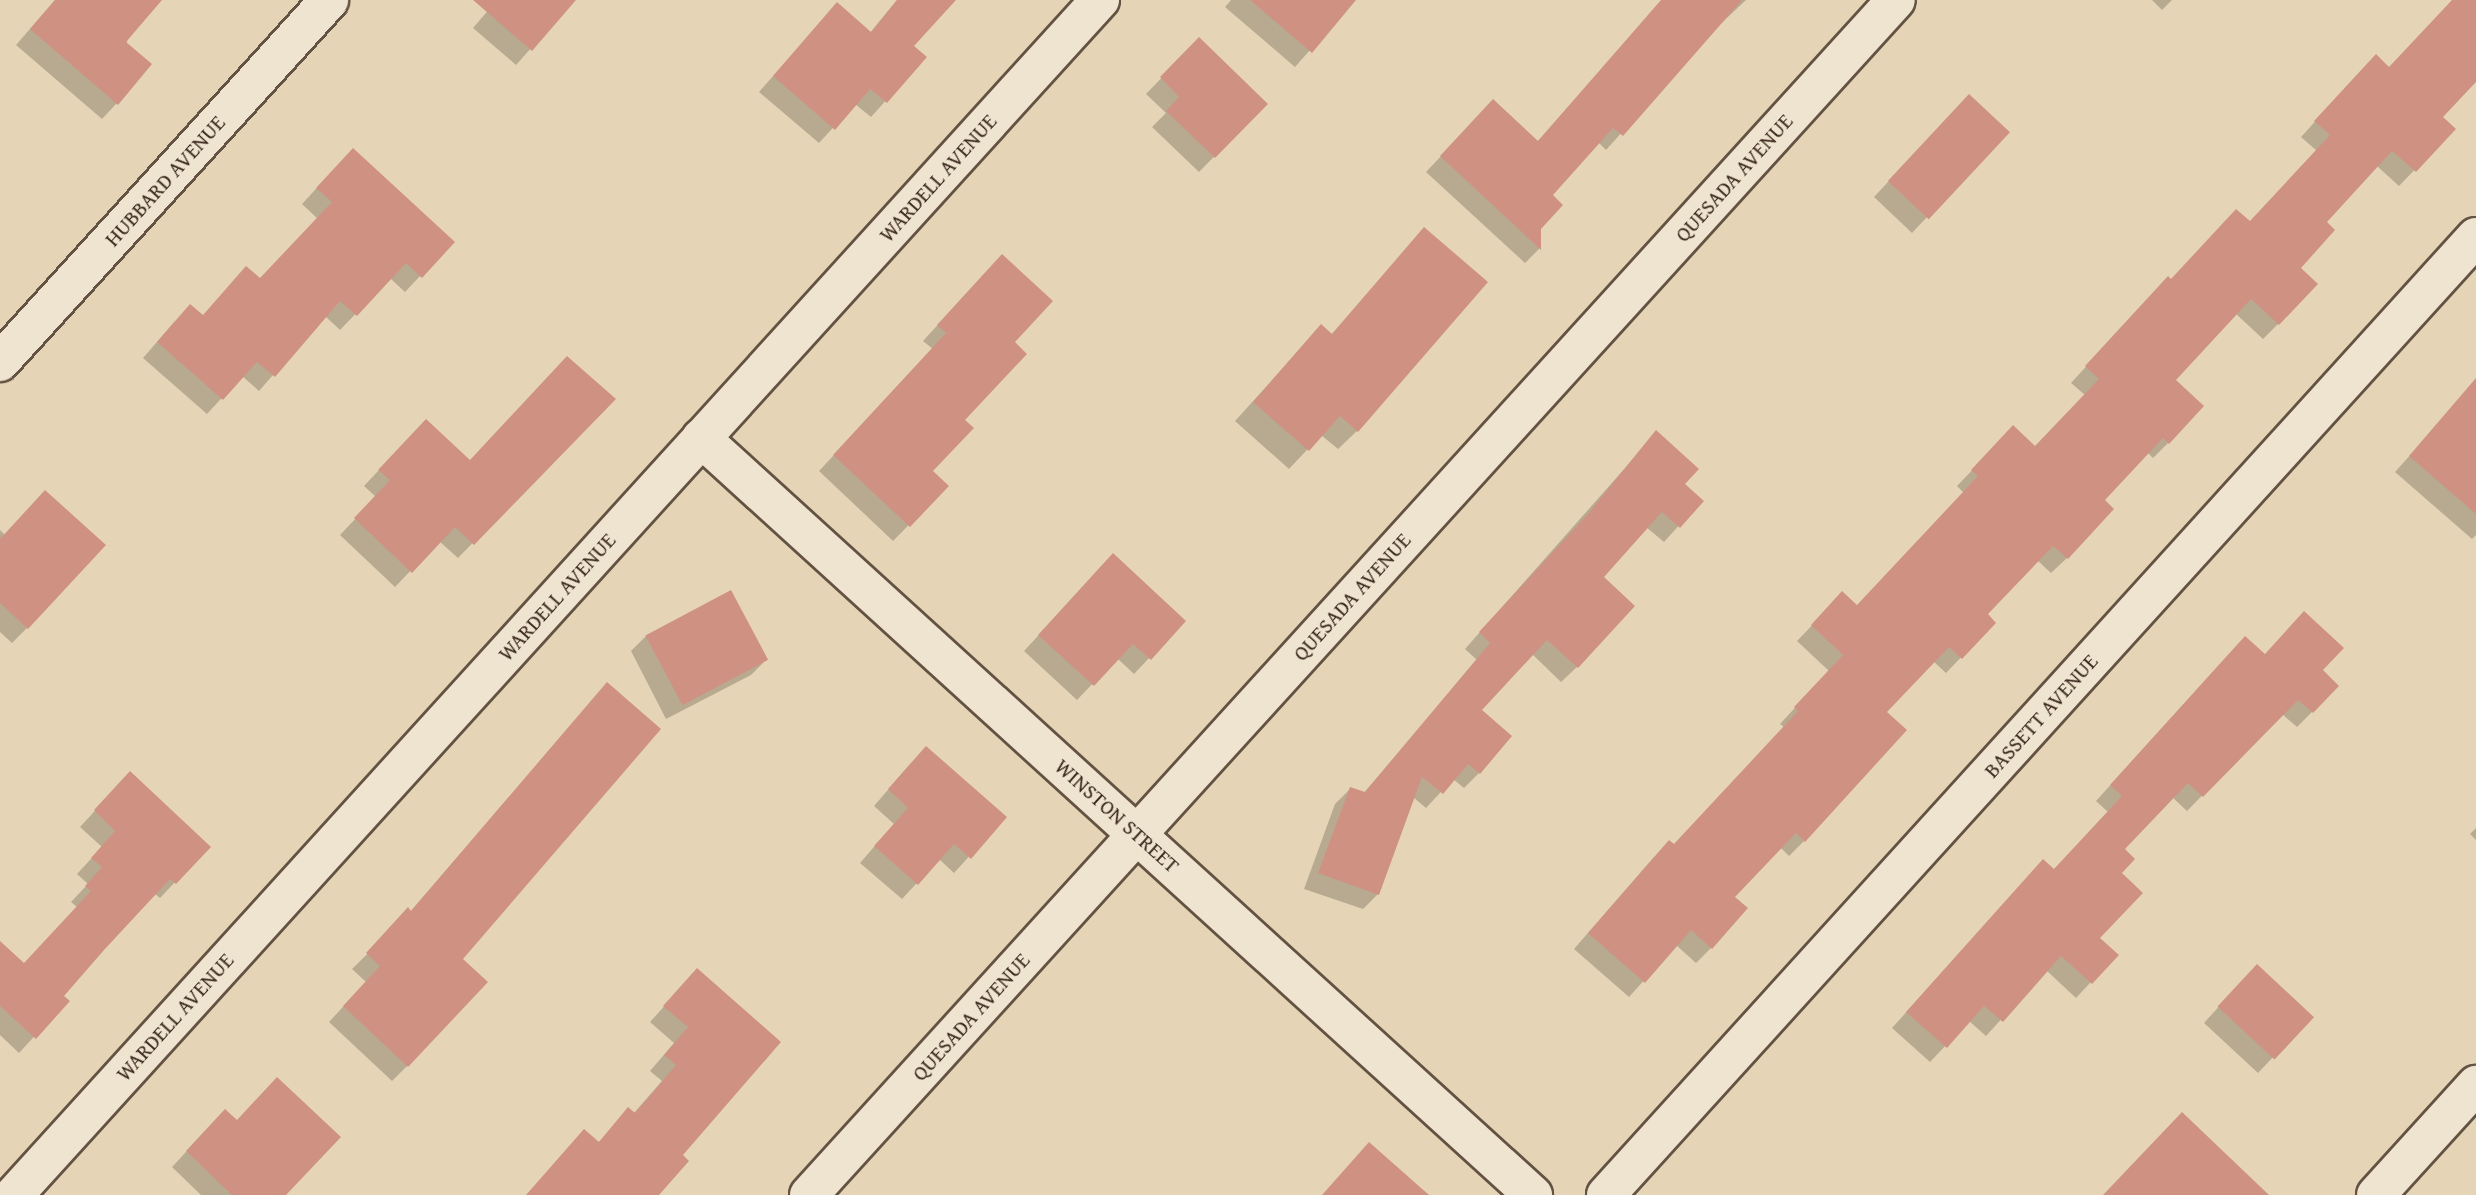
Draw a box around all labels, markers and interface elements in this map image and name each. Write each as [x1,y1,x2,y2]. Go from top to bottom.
street label: WARDELL AVENUE [874,109,1002,247]
street label: QUESADA AVENUE [1670,109,1798,247]
street label: HUBBARD AVENUE [100,110,230,252]
street label: WARDELL AVENUE [493,528,621,666]
street label: QUESADA AVENUE [1288,528,1416,666]
street label: BASSETT AVENUE [1979,649,2103,783]
street label: WINSTON STREET [1050,754,1184,878]
street label: WARDELL AVENUE [111,948,239,1086]
street label: QUESADA AVENUE [907,948,1035,1086]

